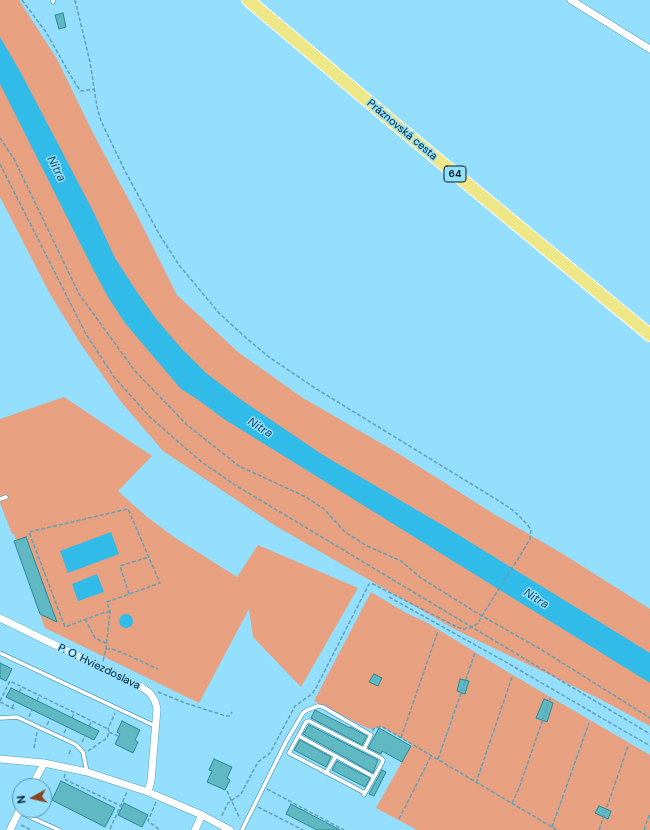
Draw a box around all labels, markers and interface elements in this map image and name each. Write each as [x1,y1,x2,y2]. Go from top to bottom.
street label: Práznovská cesta [364,97,440,163]
water label: Nitra [43,154,69,184]
road number: 64 [444,166,466,182]
water label: Nitra [245,415,275,441]
water label: Nitra [521,586,551,612]
street label: P. O. Hviezdoslava [56,641,142,693]
north arrow [12,778,52,818]
text: N [14,795,29,804]

